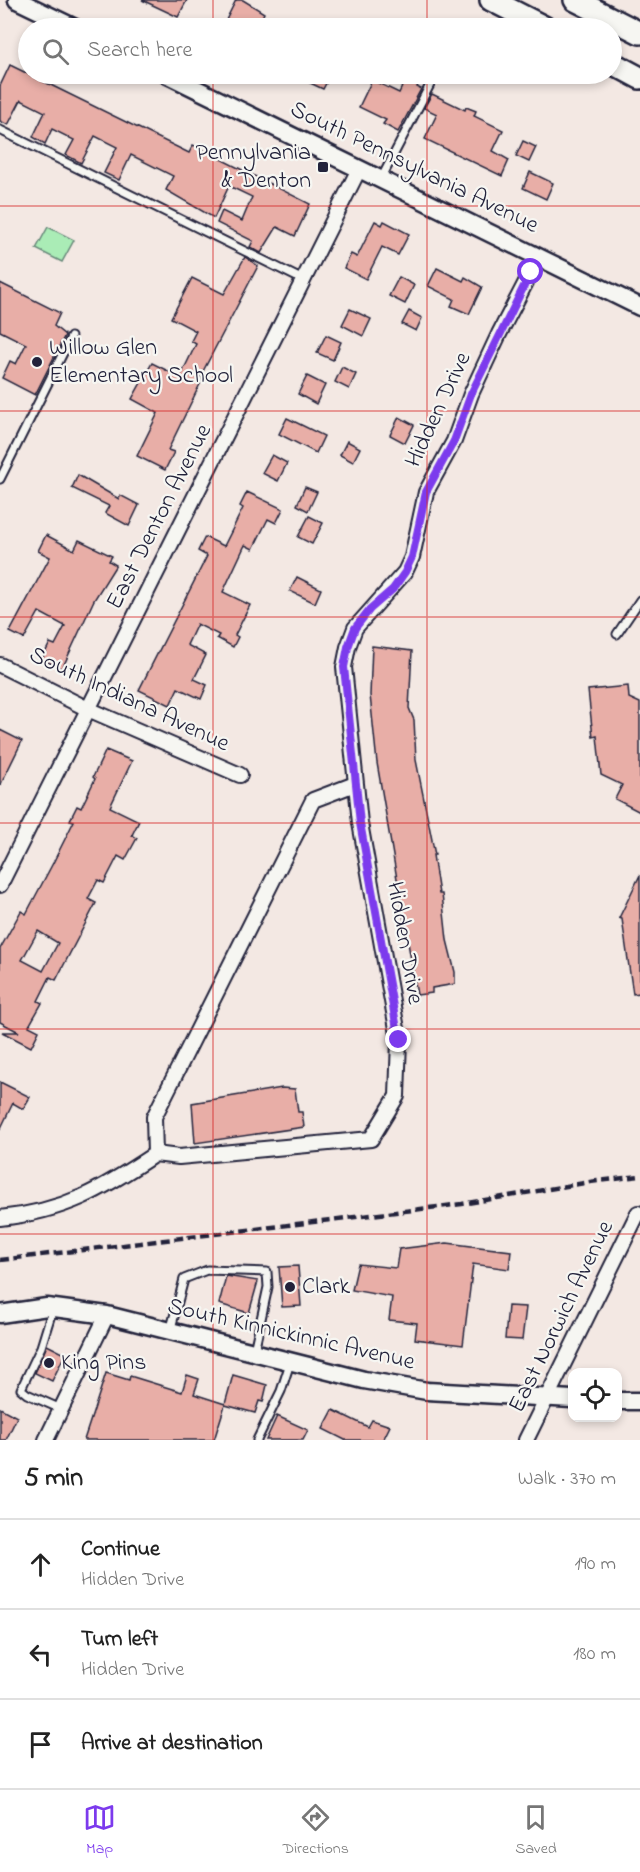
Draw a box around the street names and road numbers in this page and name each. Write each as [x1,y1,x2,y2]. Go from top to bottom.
street label: South Pennsylvania Avenue [283,93,544,244]
street label: Hidden Drive [397,346,481,474]
street label: East Denton Avenue [98,418,222,616]
street label: South Indiana Avenue [23,638,235,762]
street label: Hidden Drive [376,879,432,1007]
street label: East Norwich Avenue [500,1215,624,1419]
street label: South Kinnickinnic Avenue [164,1290,418,1381]

